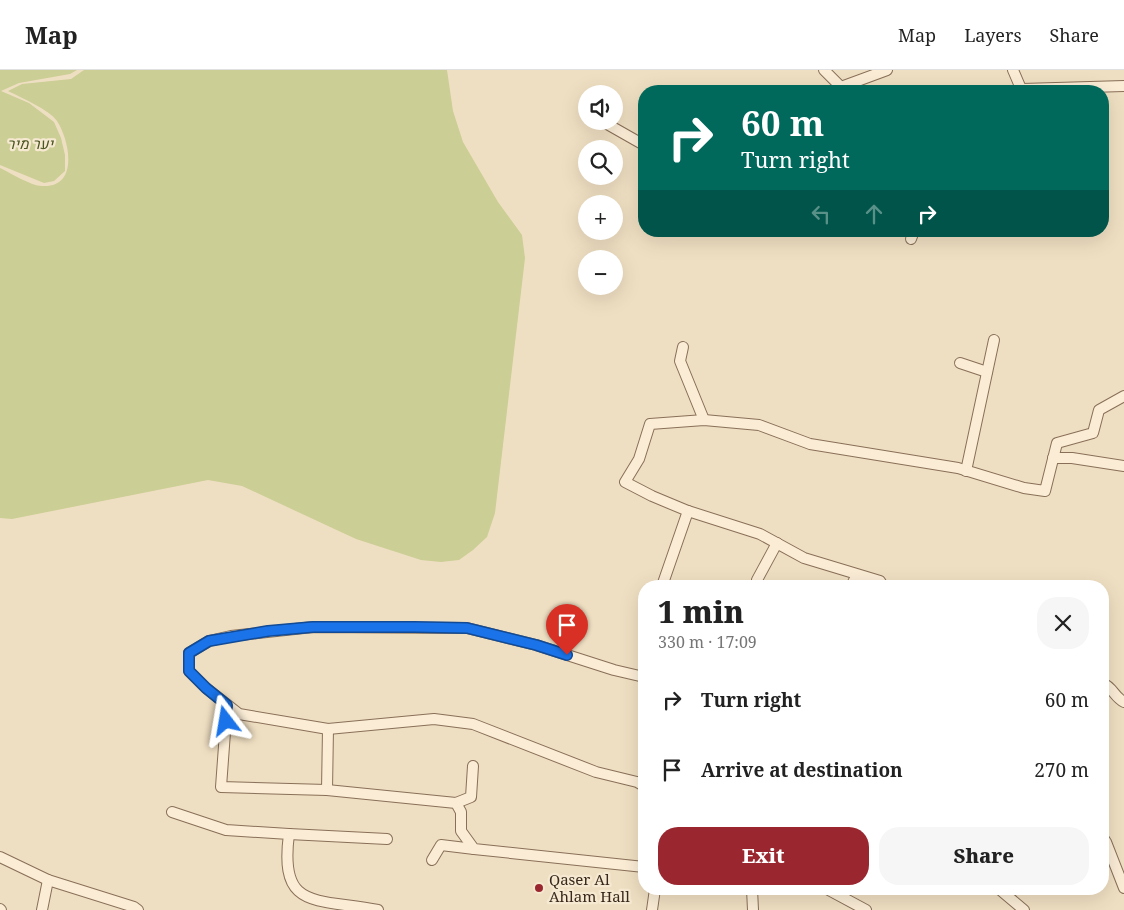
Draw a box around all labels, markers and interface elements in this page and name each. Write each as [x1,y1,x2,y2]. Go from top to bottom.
text: Map [25,18,78,51]
text: Map [898,23,936,47]
text: Layers [964,23,1022,47]
text: Share [1050,23,1099,47]
map controls [578,85,623,295]
button: sound [578,85,623,130]
text: 60 m [741,99,824,146]
icon: right [658,105,723,170]
park label: יער מיר [7,133,54,153]
button: search [578,140,623,185]
text: Turn right [741,144,850,174]
button: + [578,195,623,240]
icon: left [807,200,835,228]
icon: ahead [860,200,888,228]
icon: right [913,200,941,228]
button: − [578,250,623,295]
text: 1 min [658,591,744,632]
button: close [1037,597,1089,649]
pin [546,604,588,655]
icon: arrive [553,611,581,639]
text: 330 m · 17:09 [658,631,757,653]
icon: right [658,686,686,714]
text: Turn right [701,687,801,713]
text: 60 m [1045,687,1089,713]
position arrow [199,694,251,746]
icon: arrive [658,756,686,784]
text: Arrive at destination [701,757,903,783]
text: 270 m [1034,757,1089,783]
button: Exit [658,827,869,885]
button: Share [879,827,1089,885]
place label: Qaser Al Ahlam Hall [549,869,630,906]
marker: Qaser Al Ahlam Hall [533,882,545,894]

